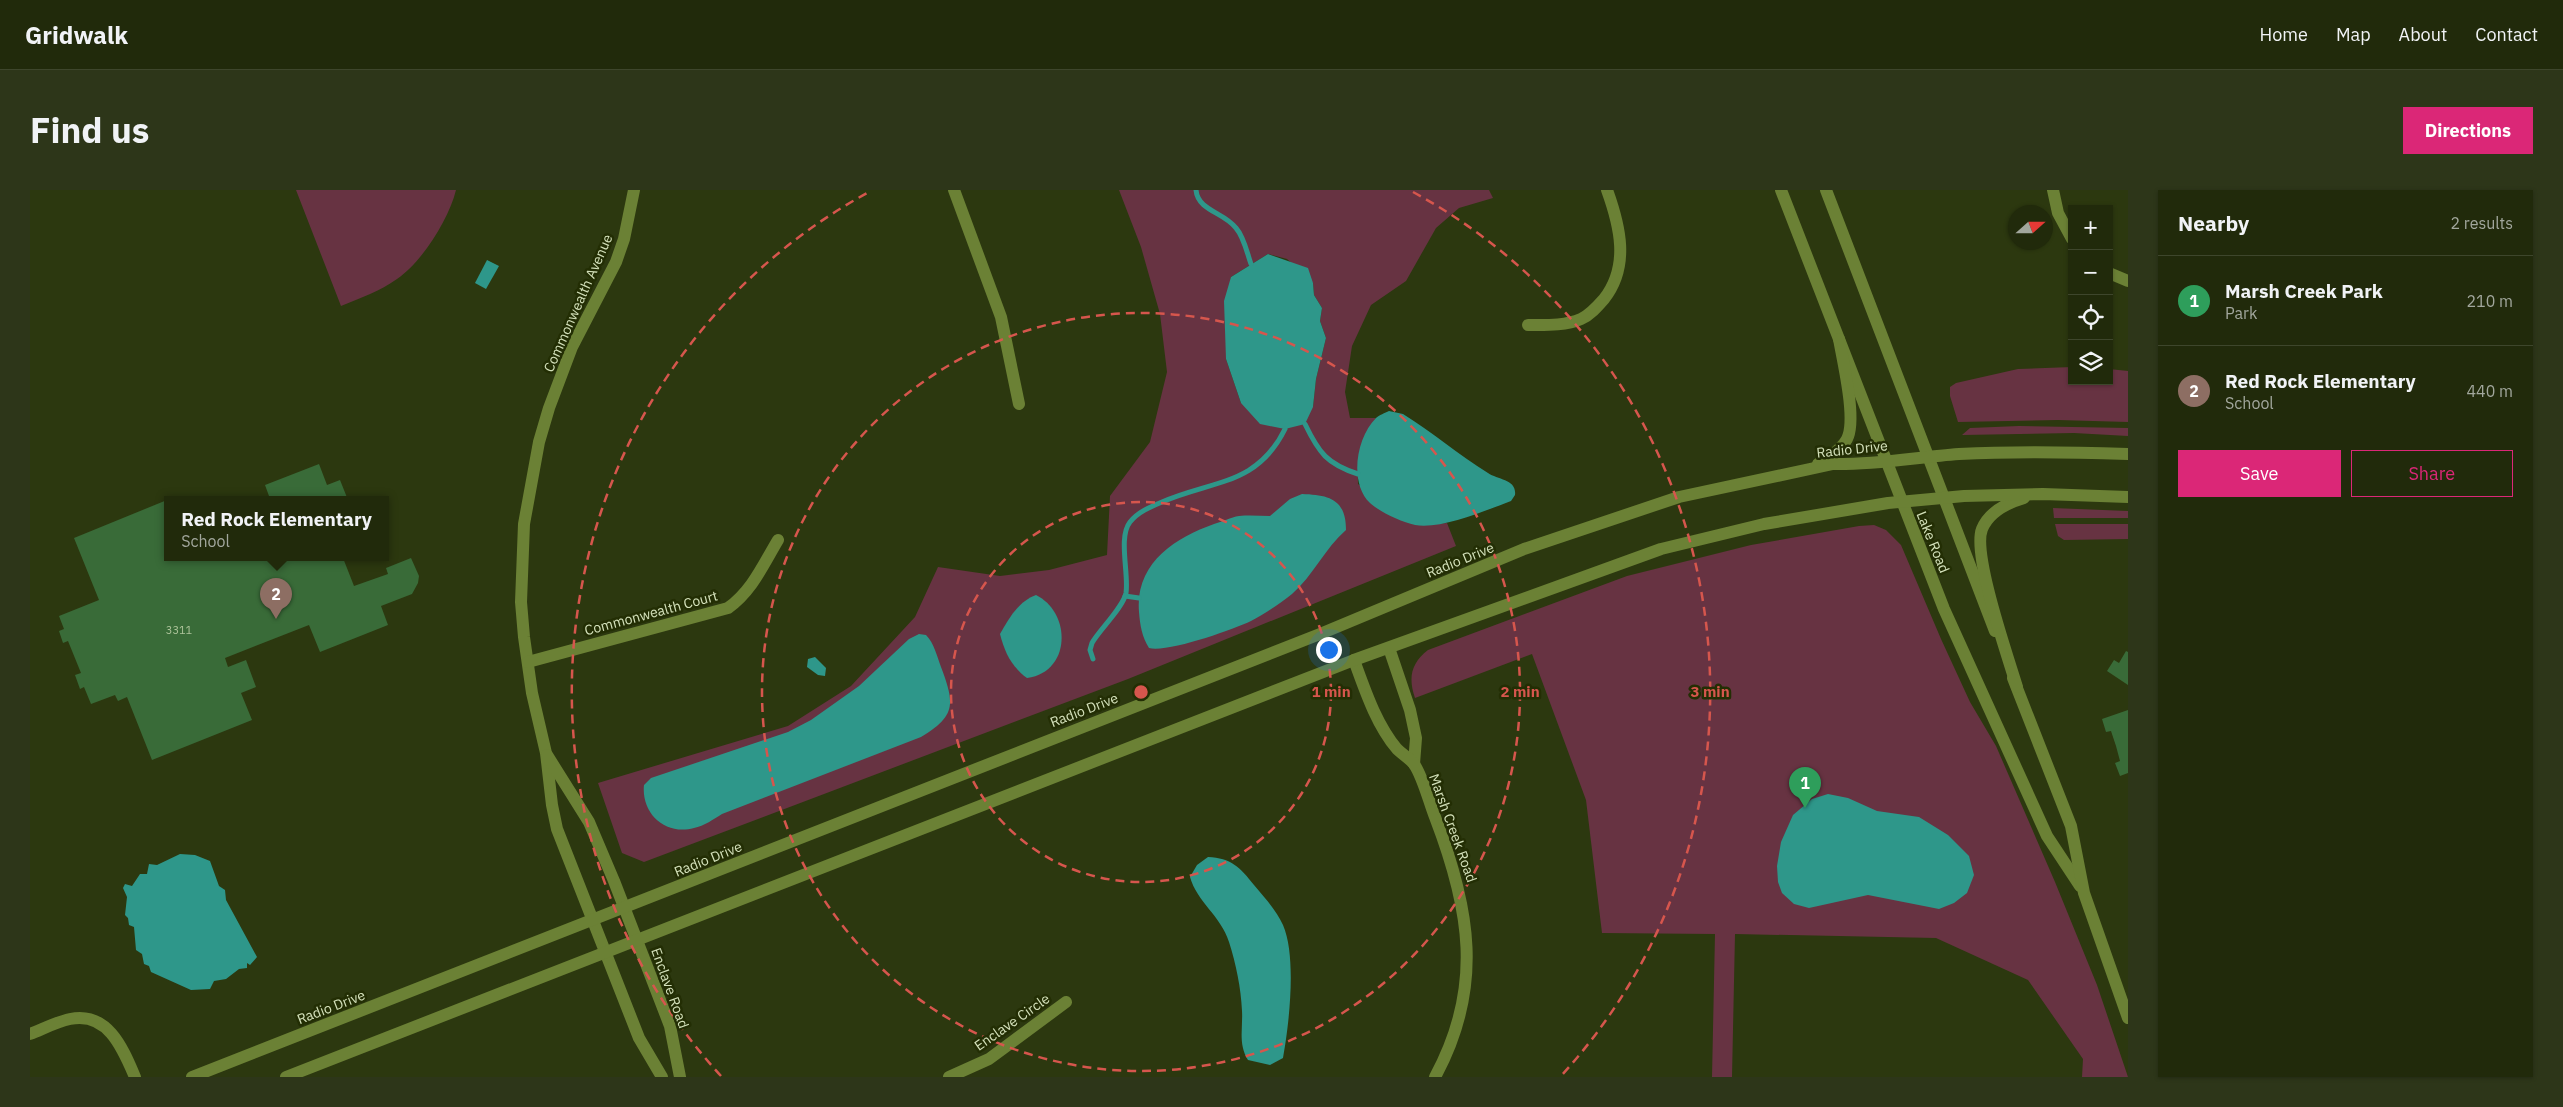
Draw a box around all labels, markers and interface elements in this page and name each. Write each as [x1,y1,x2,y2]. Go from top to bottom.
text: Gridwalk [25,19,128,51]
text: Home [2260,23,2308,46]
text: Map [2336,23,2371,46]
text: About [2399,23,2447,46]
text: Contact [2475,23,2538,46]
text: Find us [30,107,149,153]
button: Directions [2403,107,2533,154]
north arrow [2008,205,2053,250]
map controls [2068,205,2113,385]
button: + [2068,205,2113,250]
text: Nearby [2178,209,2249,237]
text: 2 results [2450,213,2513,233]
street label: Commonwealth Avenue [539,231,617,375]
button: − [2068,250,2113,295]
text: Marsh Creek Park [2225,279,2383,303]
text: 1 [2189,291,2199,311]
text: 210 m [2466,291,2513,311]
button: locate [2068,295,2113,340]
text: Park [2225,303,2257,323]
button: layers [2068,340,2113,385]
text: Red Rock Elementary [2225,369,2416,393]
text: 2 [2189,381,2199,401]
text: 440 m [2466,381,2513,401]
text: School [2225,393,2274,413]
street label: Radio Drive [1815,436,1889,462]
button: Save [2178,450,2341,497]
button: Share [2351,450,2513,497]
popup [164,496,389,561]
text: Red Rock Elementary [181,507,372,531]
street label: Lake Road [1913,509,1953,575]
text: School [181,531,230,551]
street label: Radio Drive [1423,538,1497,582]
pin: 2 [260,578,292,619]
street label: Commonwealth Court [582,587,720,639]
house number: 3311 [166,623,193,637]
your location [1316,637,1342,663]
text: 1 min [1311,682,1351,701]
text: 2 min [1500,682,1540,701]
text: 3 min [1690,682,1730,701]
centre of rings [1132,683,1150,701]
street label: Radio Drive [1047,689,1121,731]
pin: 1 [1789,767,1821,808]
street label: Marsh Creek Road [1425,771,1481,885]
street label: Radio Drive [671,837,745,881]
street label: Enclave Road [647,945,693,1031]
street label: Radio Drive [294,986,368,1028]
street label: Enclave Circle [971,989,1053,1055]

